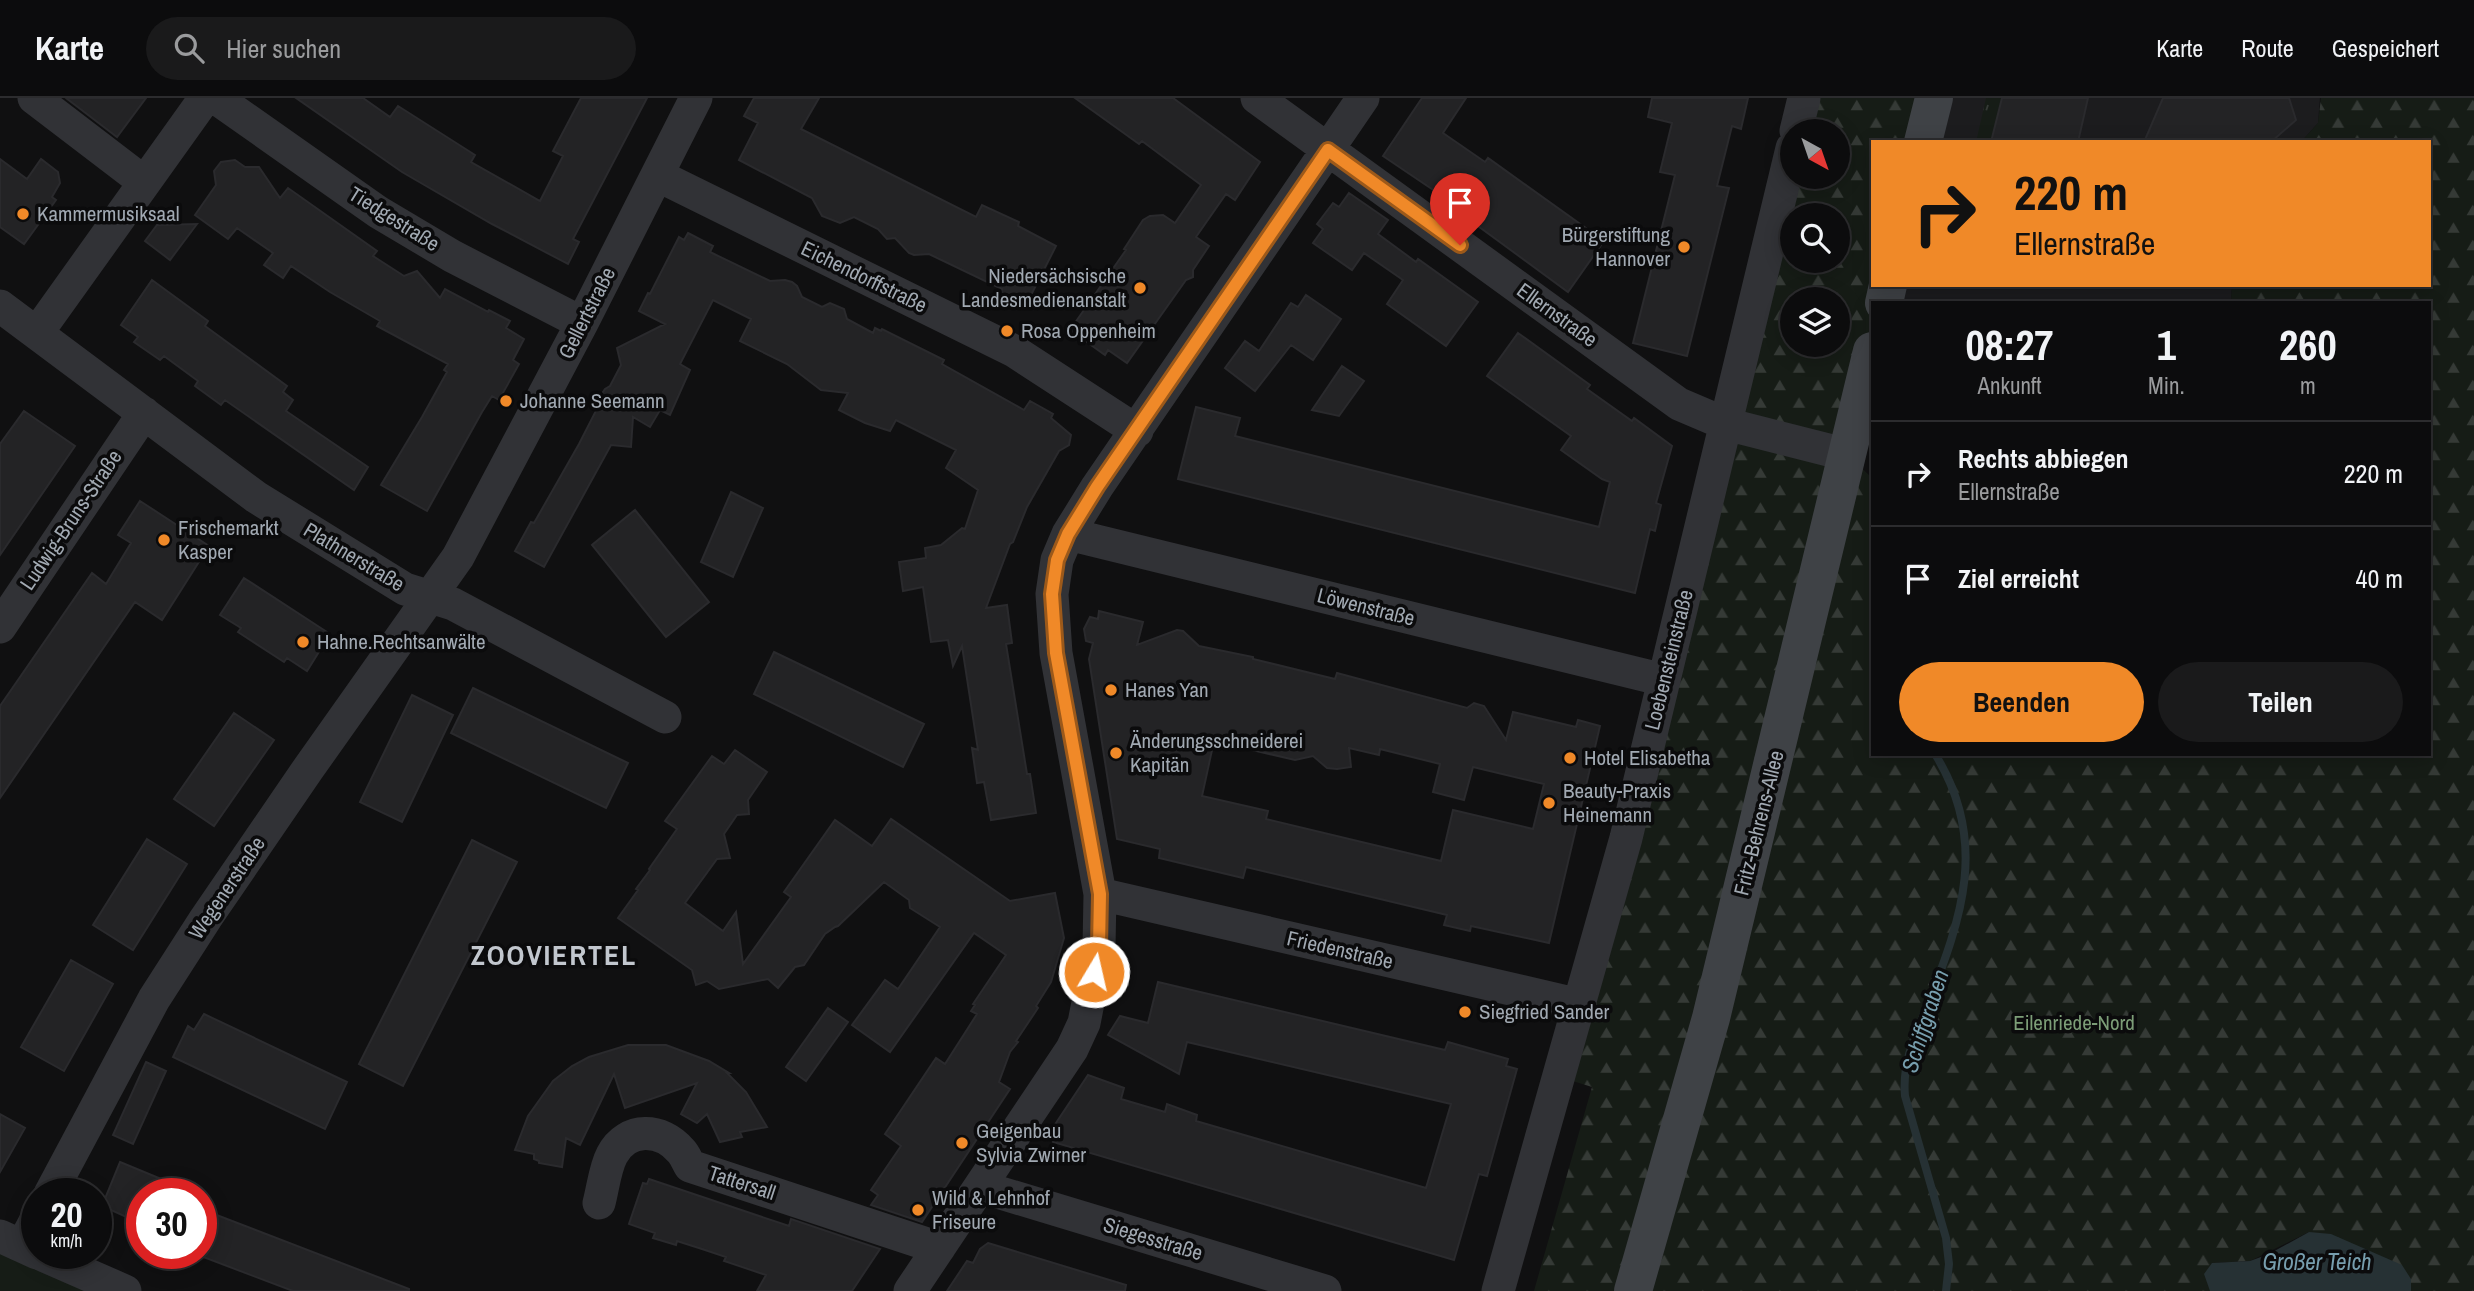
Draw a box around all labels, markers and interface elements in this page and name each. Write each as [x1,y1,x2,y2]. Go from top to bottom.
search box [146,17,636,80]
text: Karte [35,26,104,70]
icon: search [170,29,208,67]
text: Hier suchen [226,31,341,66]
text: Karte [2156,32,2203,64]
text: Route [2241,32,2294,64]
text: Gespeichert [2332,32,2439,64]
north arrow [1780,119,1850,189]
map controls [1780,119,1850,357]
text: 220 m [2014,159,2128,225]
icon: right [1899,168,1990,259]
pin [1430,173,1490,245]
street label: Tiedgestraße [343,179,445,258]
icon: arrive [1441,184,1479,222]
place label: Kammermusiksaal [37,199,180,228]
button: search [1780,203,1850,273]
marker: Kammermusiksaal [15,206,31,222]
place label: Bürgerstiftung Hannover [1562,220,1670,273]
text: Ellernstraße [2014,222,2155,265]
street label: Eichendorffstraße [796,234,932,320]
marker: Bürgerstiftung Hannover [1676,239,1692,255]
place label: Niedersächsische Landesmedienanstalt [961,261,1126,314]
street label: Gellertstraße [551,262,622,364]
street label: Ellernstraße [1511,276,1603,354]
marker: Niedersächsische Landesmedienanstalt [1132,280,1148,296]
button: layers [1780,287,1850,357]
place label: Rosa Oppenheim [1021,316,1156,345]
text: 08:27 [1965,317,2054,373]
text: 1 [2157,317,2176,373]
text: 260 [2279,317,2337,373]
marker: Rosa Oppenheim [999,323,1015,339]
text: Ankunft [1977,370,2041,401]
text: Min. [2148,370,2185,401]
text: m [2300,370,2316,401]
place label: Johanne Seemann [520,386,665,415]
marker: Johanne Seemann [498,393,514,409]
text: Rechts abbiegen [1958,441,2129,476]
street label: Ludwig-Bruns-Straße [13,444,128,596]
icon: right [1899,455,1937,493]
text: 220 m [2344,456,2403,491]
text: Ellernstraße [1958,476,2060,507]
place label: Frischemarkt Kasper [178,513,279,566]
street label: Plathnerstraße [298,515,410,598]
marker: Frischemarkt Kasper [156,532,172,548]
icon: arrive [1899,560,1937,598]
text: Ziel erreicht [1958,561,2079,596]
text: 40 m [2356,561,2403,596]
street label: Löwenstraße [1314,580,1418,633]
street label: Loebensteinstraße [1637,587,1700,733]
place label: Hahne.Rechtsanwälte [317,627,485,656]
marker: Hahne.Rechtsanwälte [295,634,311,650]
button: Beenden [1899,662,2144,742]
button: Teilen [2158,662,2403,742]
place label: Hanes Yan [1125,675,1209,704]
marker: Hanes Yan [1103,682,1119,698]
place label: Änderungsschneiderei Kapitän [1129,726,1303,779]
place label: Hotel Elisabetha [1584,743,1711,772]
marker: Änderungsschneiderei Kapitän [1108,745,1124,761]
street label: Fritz-Behrens-Allee [1727,747,1791,898]
marker: Hotel Elisabetha [1562,750,1578,766]
place label: Beauty-Praxis Heinemann [1563,776,1671,829]
marker: Beauty-Praxis Heinemann [1541,795,1557,811]
street label: Wegenerstraße [181,831,272,945]
street label: Friedenstraße [1284,923,1396,976]
position arrow [1057,935,1131,1009]
district label: ZOOVIERTEL [471,936,637,974]
water label: Schiffgraben [1893,965,1956,1076]
place label: Siegfried Sander [1479,997,1609,1026]
marker: Siegfried Sander [1457,1004,1473,1020]
park label: Eilenriede-Nord [2013,1008,2135,1037]
place label: Geigenbau Sylvia Zwirner [976,1116,1086,1169]
marker: Geigenbau Sylvia Zwirner [954,1135,970,1151]
street label: Tattersall [705,1158,780,1207]
speed limit sign: 30 [126,1178,217,1269]
place label: Wild & Lehnhof Friseure [932,1183,1050,1236]
text: 20 [51,1191,82,1238]
marker: Wild & Lehnhof Friseure [910,1202,926,1218]
street label: Siegesstraße [1100,1210,1206,1267]
text: km/h [51,1228,83,1253]
water label: Großer Teich [2262,1246,2372,1277]

